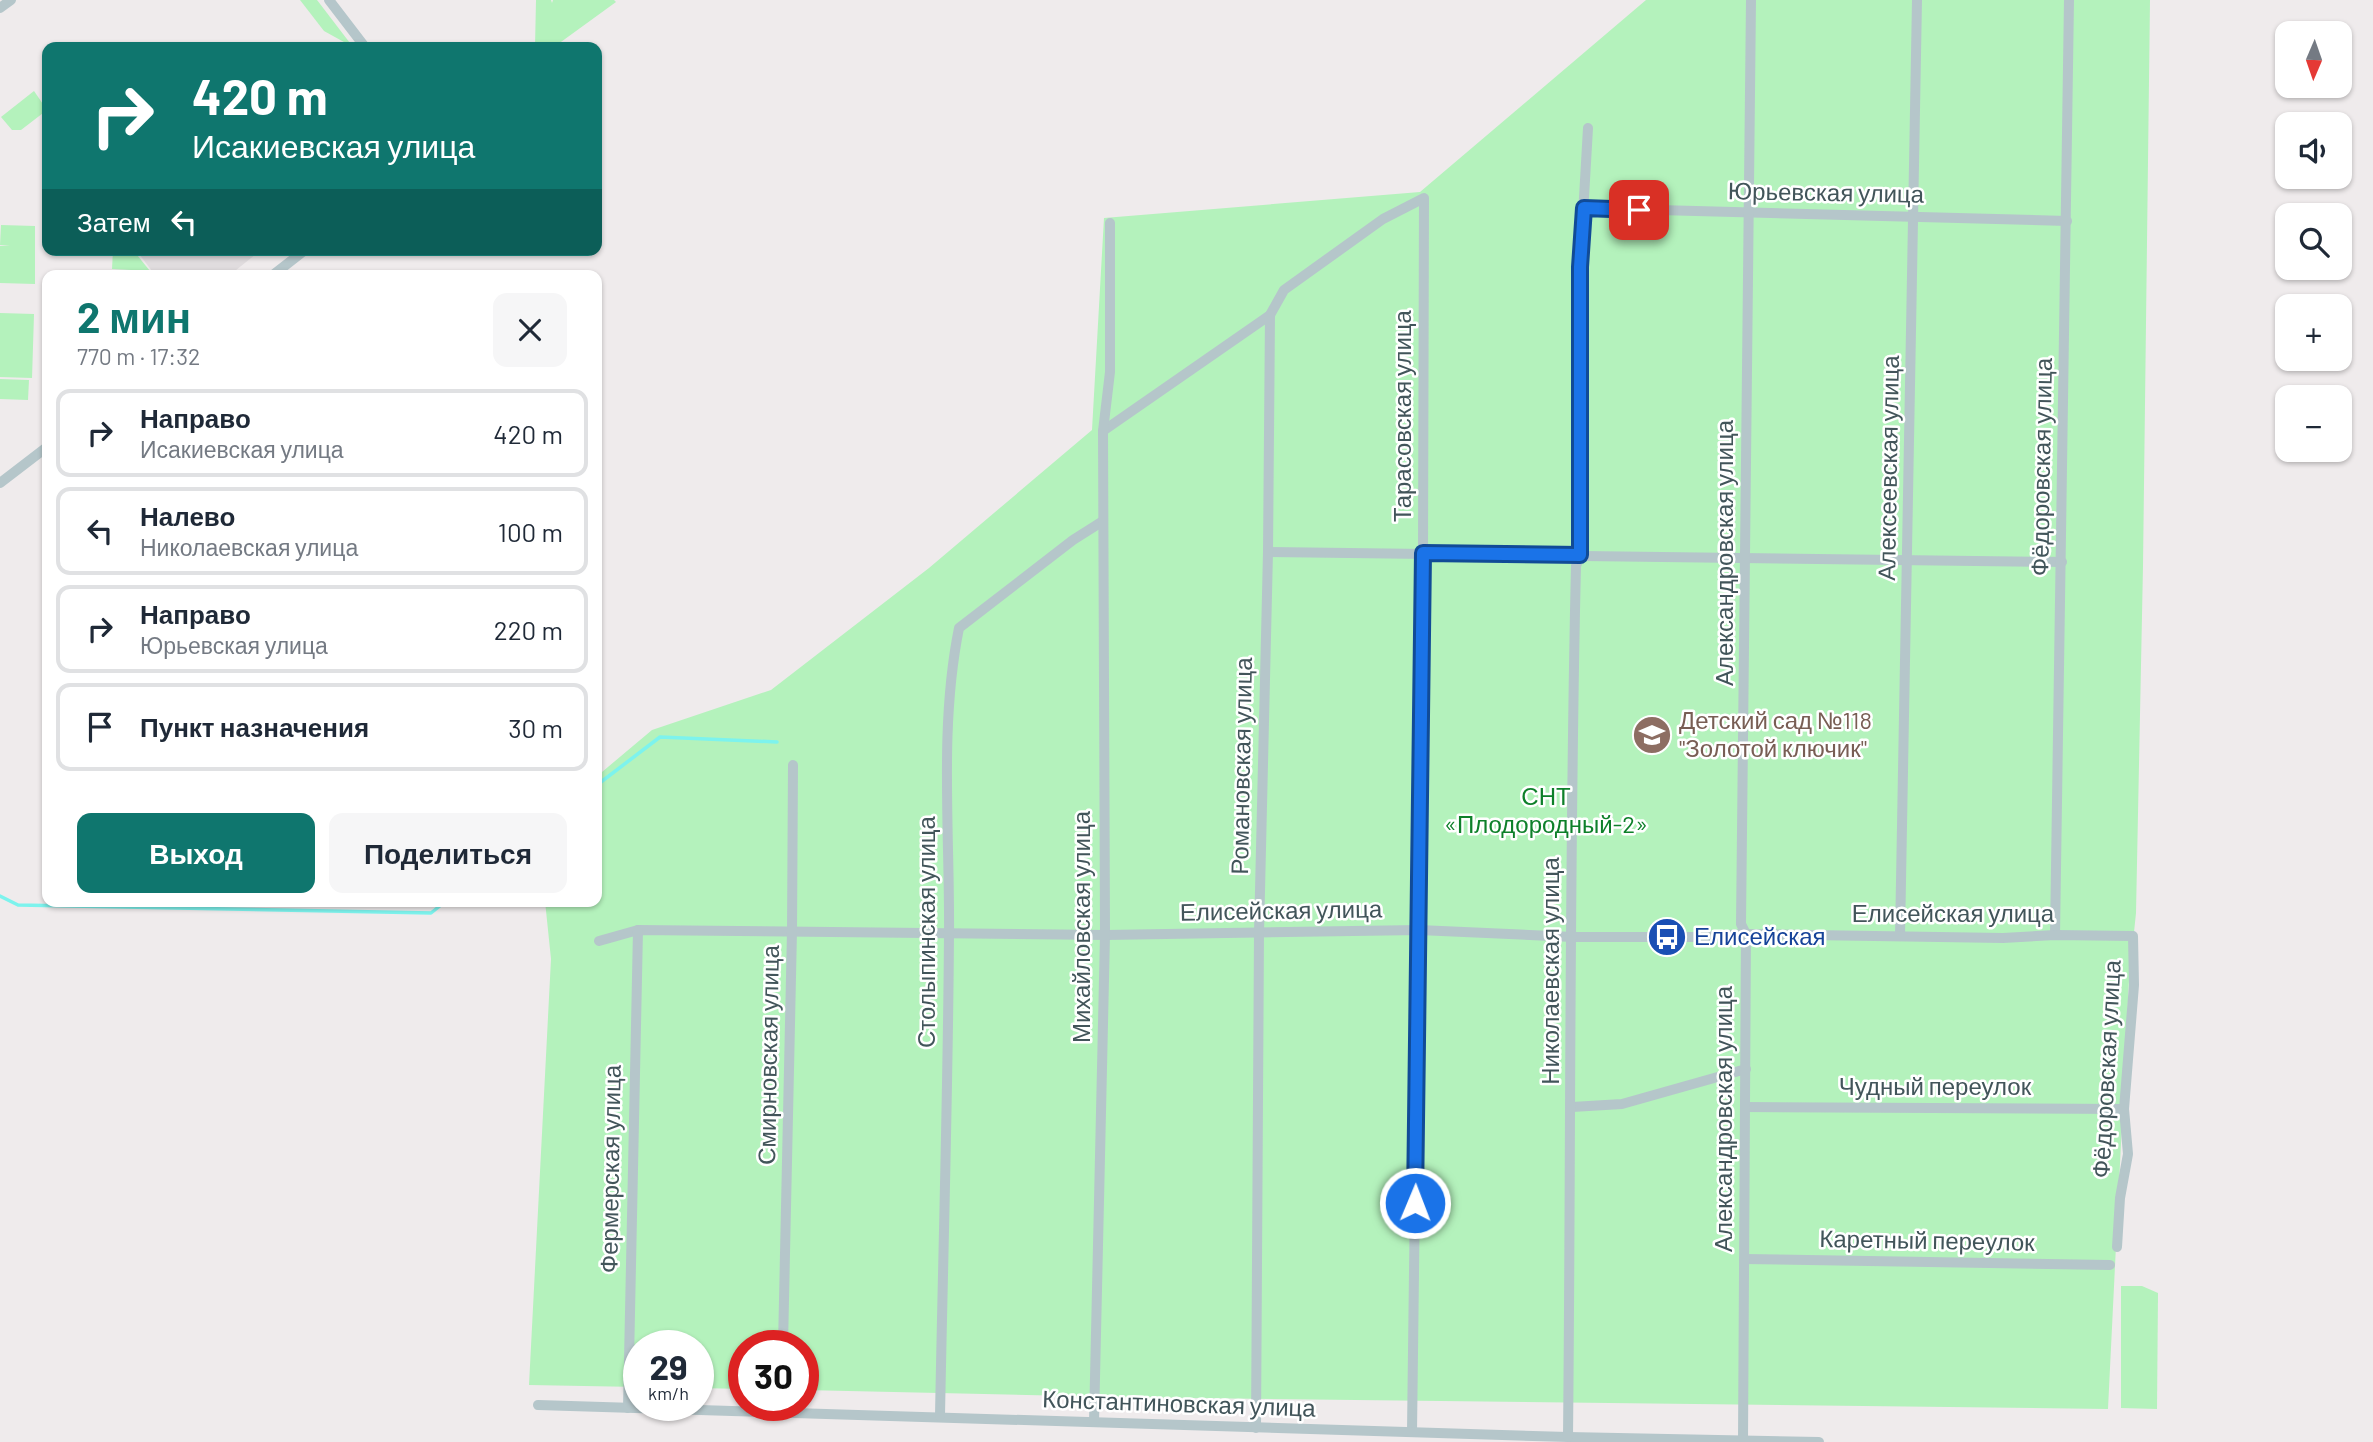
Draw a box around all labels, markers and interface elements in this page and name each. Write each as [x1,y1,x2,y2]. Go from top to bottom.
north arrow [2275,21,2352,98]
map controls [2275,21,2352,462]
text: 420 m [192,66,328,125]
icon: right [77,70,168,161]
button: sound [2275,112,2352,189]
text: Исакиевская улица [192,126,475,164]
street label: Юрьевская улица [1728,175,1925,208]
pin [1609,180,1669,240]
icon: arrive [1620,191,1658,229]
icon: left [165,203,203,241]
button: search [2275,203,2352,280]
text: Затем [77,206,151,237]
text: 2 мин [77,291,191,341]
button: close [493,293,567,367]
button: + [2275,294,2352,371]
street label: Тарасовская улица [1387,309,1416,522]
text: 770 m · 17:32 [77,342,200,370]
street label: Алексеевская улица [1871,354,1904,581]
street label: Фёдоровская улица [2024,357,2057,576]
button: − [2275,385,2352,462]
text: Направо [140,402,251,433]
icon: right [81,414,119,452]
text: 420 m [493,418,563,449]
street label: Александровская улица [1709,419,1738,686]
text: Исакиевская улица [140,435,344,463]
text: Налево [140,500,235,531]
icon: left [81,512,119,550]
text: 100 m [498,516,563,547]
text: Николаевская улица [140,533,358,561]
text: Направо [140,598,251,629]
icon: right [81,610,119,648]
text: 220 m [494,614,563,645]
text: Юрьевская улица [140,631,328,659]
street label: Романовская улица [1224,656,1257,875]
place label: Детский сад №118 "Золотой ключик" [1679,705,1872,762]
icon: arrive [81,708,119,746]
text: Пункт назначения [140,711,369,742]
text: 30 m [508,712,563,743]
school or university icon: Детский сад №118 "Золотой ключик" [1631,714,1673,756]
park label: СНТ «Плодородный-2» [1444,781,1648,838]
street label: Михайловская улица [1066,810,1095,1043]
button: Выход [77,813,315,893]
button: Поделиться [329,813,567,893]
street label: Столыпинская улица [911,815,940,1048]
street label: Николаевская улица [1535,857,1564,1085]
street label: Елисейская улица [1180,893,1383,926]
street label: Елисейская улица [1852,898,2055,927]
bus stop icon: Елисейская [1646,916,1688,958]
place label: Елисейская [1694,921,1826,950]
street label: Смирновская улица [751,944,784,1165]
street label: Фёдоровская улица [2085,959,2126,1179]
street label: Александровская улица [1708,985,1737,1252]
street label: Фермерская улица [593,1064,626,1273]
street label: Чудный переулок [1839,1071,2032,1100]
position arrow [1378,1166,1452,1240]
street label: Каретный переулок [1819,1223,2035,1256]
speed limit sign: 30 [728,1330,819,1421]
text: 29 [649,1345,688,1387]
text: km/h [648,1382,689,1404]
street label: Константиновская улица [1042,1383,1317,1422]

